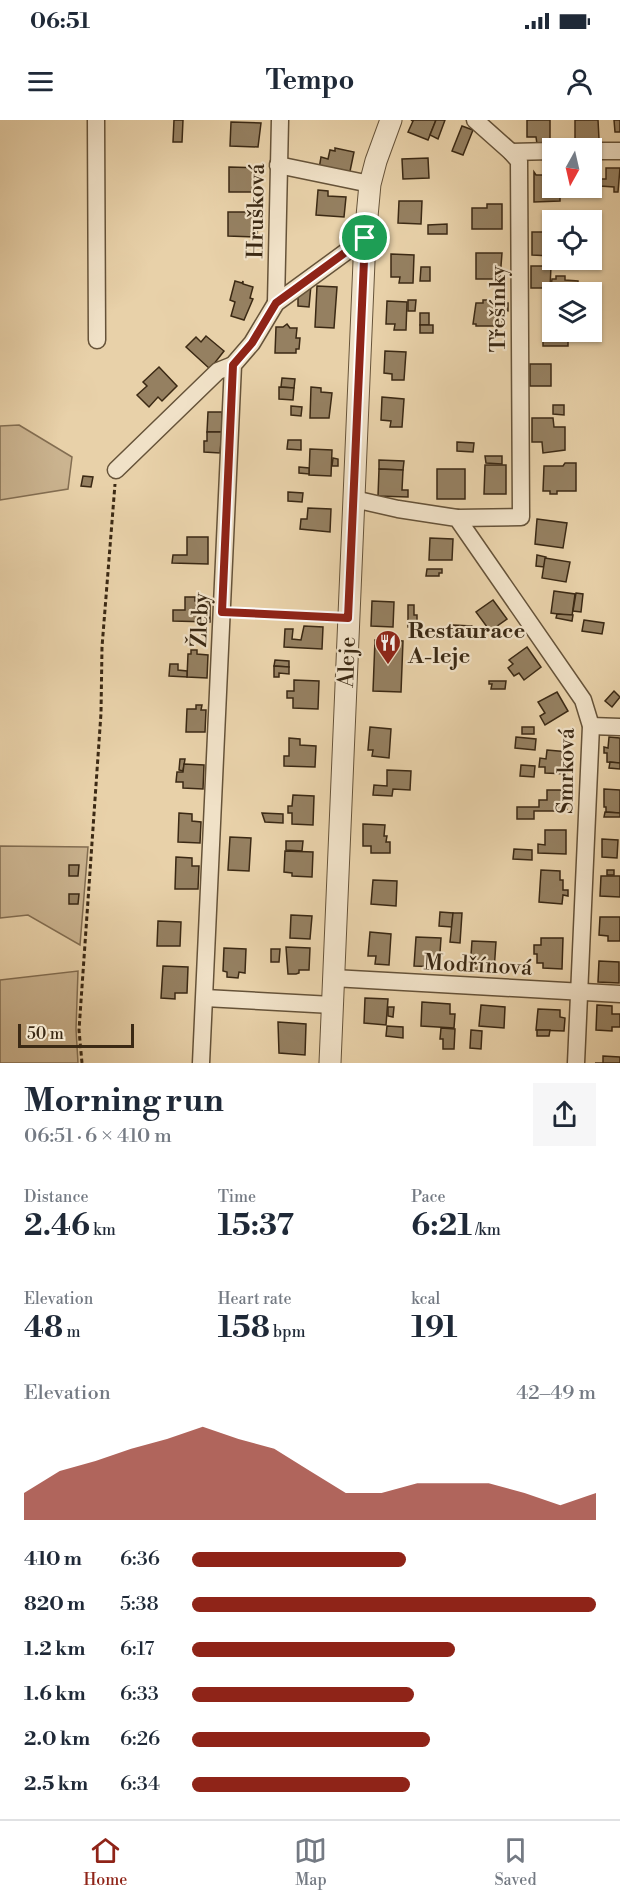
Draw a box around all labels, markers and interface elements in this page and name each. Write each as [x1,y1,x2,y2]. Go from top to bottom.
text: 06:51 [30,8,90,35]
text: Tempo [266,64,354,98]
icon: menu [24,65,57,98]
icon: person [563,65,596,98]
north arrow [542,138,602,198]
map controls [542,138,602,342]
street label: Hrušková [242,162,271,259]
button: locate [542,210,602,270]
pin [339,212,390,263]
icon: arrive [348,221,381,254]
street label: Třešínky [485,265,512,352]
button: layers [542,282,602,342]
street label: Žleby [185,592,215,648]
place label: Restaurace A-leje [407,618,526,670]
restaurant icon: Restaurace A-leje [373,628,403,666]
street label: Aleje [333,636,362,689]
street label: Smrková [552,727,581,814]
street label: Modřínová [423,949,534,982]
scale bar [18,1021,134,1049]
text: 50 m [27,1024,64,1044]
text: Morning run [24,1081,224,1122]
button: share [533,1083,596,1146]
text: 06:51 · 6 × 410 m [24,1124,172,1149]
text: Distance [24,1187,89,1207]
text: Time [218,1187,256,1207]
text: Pace [411,1187,446,1207]
text: 2.46 [24,1207,90,1245]
text: 15:37 [218,1207,294,1245]
text: 6:21 [411,1207,472,1245]
text: km [90,1220,116,1240]
text: /km [472,1220,501,1240]
text: Elevation [24,1289,93,1309]
text: Heart rate [218,1289,292,1309]
text: kcal [411,1289,440,1309]
text: 48 [24,1309,63,1347]
text: 158 [218,1309,270,1347]
text: 191 [411,1309,457,1347]
text: m [63,1322,81,1342]
text: bpm [270,1322,305,1342]
text: Elevation [24,1381,111,1406]
text: 42–49 m [516,1381,596,1406]
text: 410 m [24,1547,82,1572]
text: 6:36 [120,1547,160,1572]
text: 820 m [24,1592,85,1617]
text: 5:38 [120,1592,159,1617]
text: 1.2 km [24,1637,86,1662]
text: 6:17 [120,1637,154,1662]
text: 1.6 km [24,1682,86,1707]
text: 6:33 [120,1682,159,1707]
text: 2.0 km [24,1727,90,1752]
text: 6:26 [120,1727,160,1752]
text: 2.5 km [24,1772,88,1797]
text: 6:34 [120,1772,160,1797]
tab: Home [84,1834,127,1890]
tab: Map [294,1834,327,1890]
tab: Saved [494,1834,536,1890]

